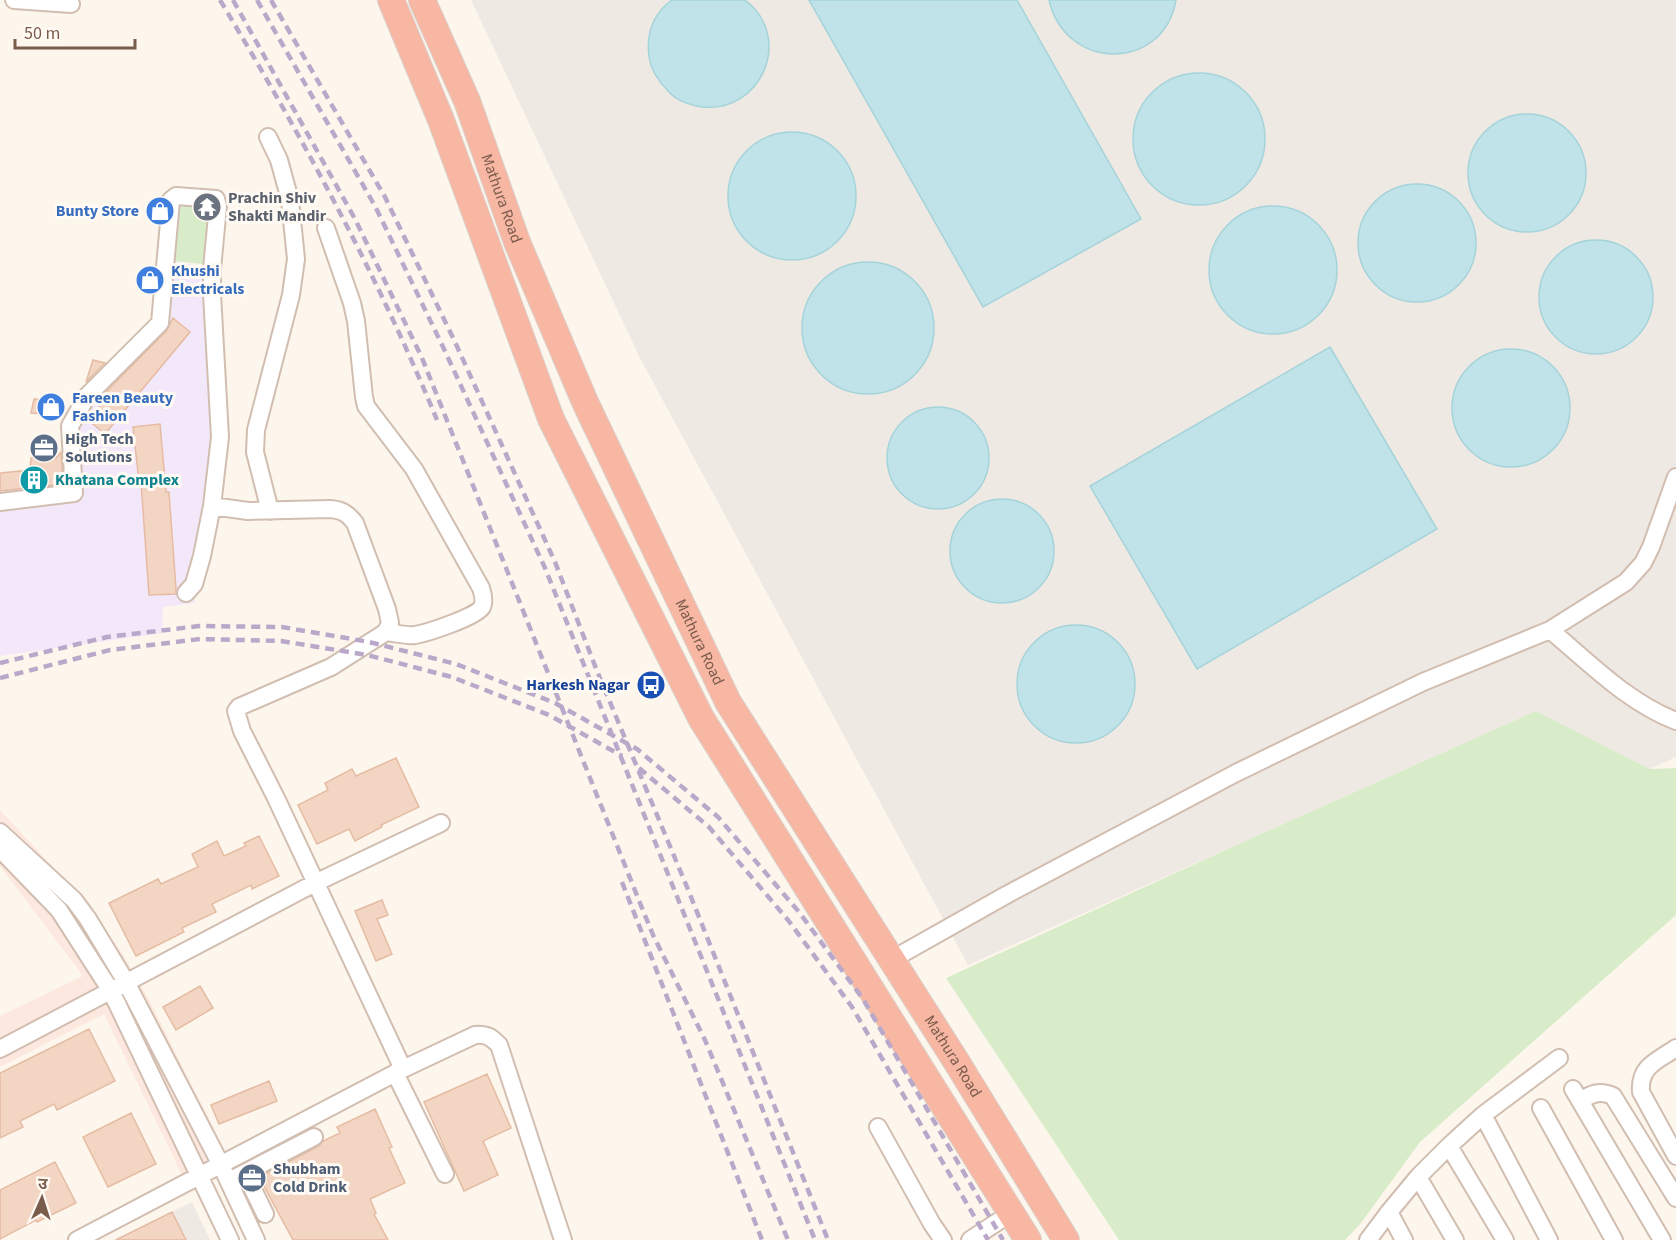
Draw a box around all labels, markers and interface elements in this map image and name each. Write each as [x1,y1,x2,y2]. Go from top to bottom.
scale bar [15,12,135,50]
text: 50 m [24,21,60,46]
street label: Mathura Road [476,151,528,246]
place label: Prachin Shiv Shakti Mandir [228,187,327,227]
temple icon: Prachin Shiv Shakti Mandir [191,191,223,223]
shop icon: Bunty Store [144,195,176,227]
place label: Bunty Store [56,200,139,222]
place label: Khushi Electricals [171,260,244,300]
shop icon: Khushi Electricals [134,264,166,296]
place label: Fareen Beauty Fashion [72,387,174,427]
shop icon: Fareen Beauty Fashion [35,391,67,423]
place label: High Tech Solutions [65,428,134,468]
office icon: High Tech Solutions [28,432,60,464]
building icon: Khatana Complex [18,464,50,496]
place label: Khatana Complex [55,469,179,491]
street label: Mathura Road [669,595,729,689]
bus stop icon: Harkesh Nagar [635,669,667,701]
place label: Harkesh Nagar [526,674,631,696]
street label: Mathura Road [919,1011,987,1102]
place label: Shubham Cold Drink [273,1158,347,1198]
office icon: Shubham Cold Drink [236,1162,268,1194]
north arrow [12,1168,72,1228]
text: उ [37,1173,49,1195]

